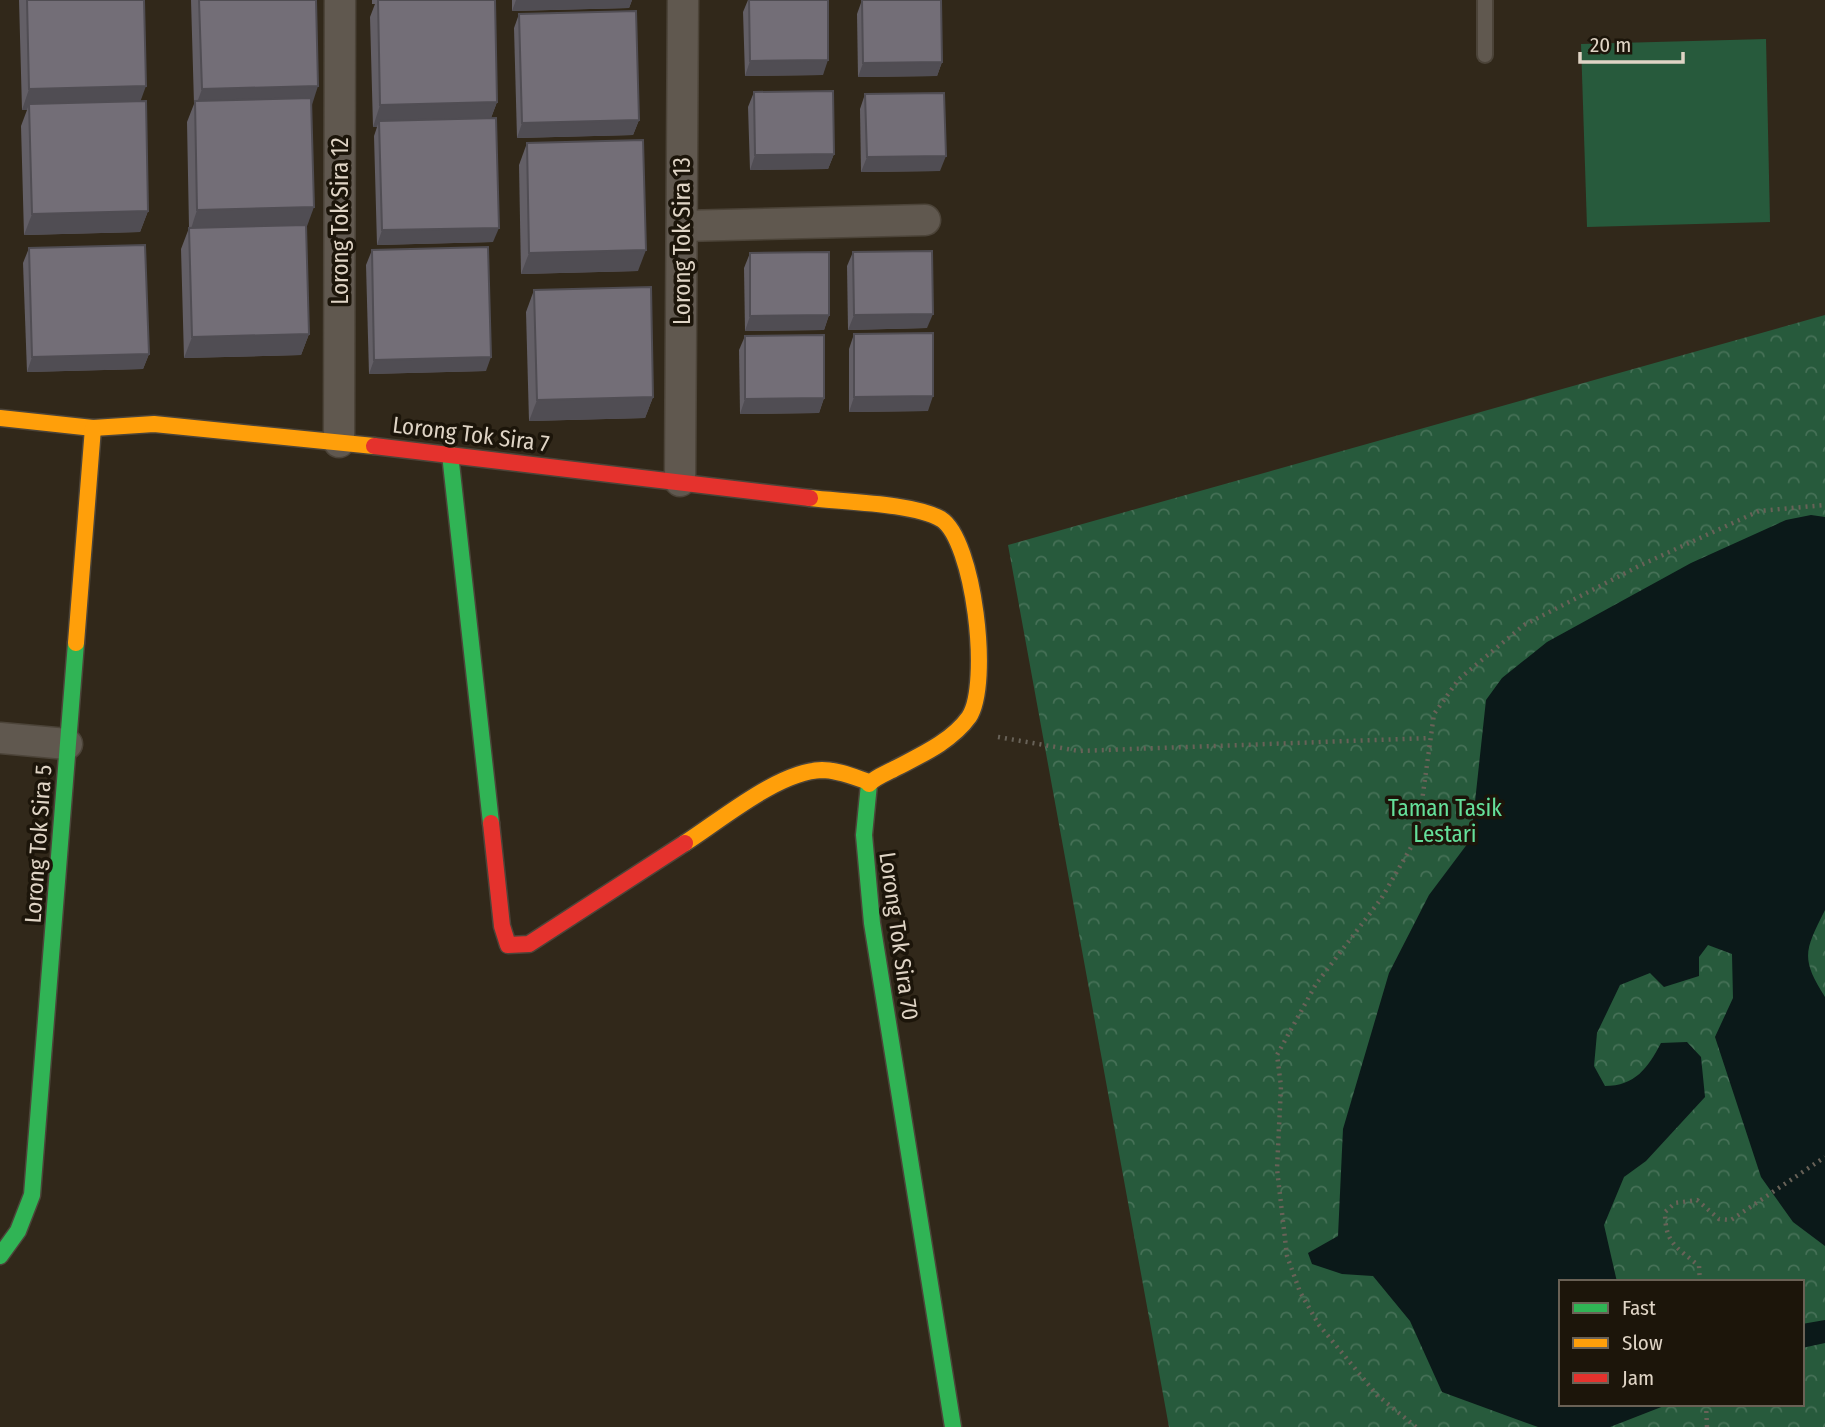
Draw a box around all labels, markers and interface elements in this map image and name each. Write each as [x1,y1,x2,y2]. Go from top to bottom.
scale bar [1580,21,1683,65]
text: 20 m [1590,32,1631,58]
street label: Lorong Tok Sira 12 [326,137,354,305]
street label: Lorong Tok Sira 13 [668,157,696,325]
street label: Lorong Tok Sira 7 [391,410,551,458]
street label: Lorong Tok Sira 5 [18,764,58,924]
park label: Taman Tasik Lestari [1388,794,1502,848]
street label: Lorong Tok Sira 70 [873,850,925,1022]
legend [1559,1280,1804,1406]
text: Fast [1622,1295,1656,1321]
text: Slow [1622,1330,1663,1356]
text: Jam [1622,1365,1654,1391]

